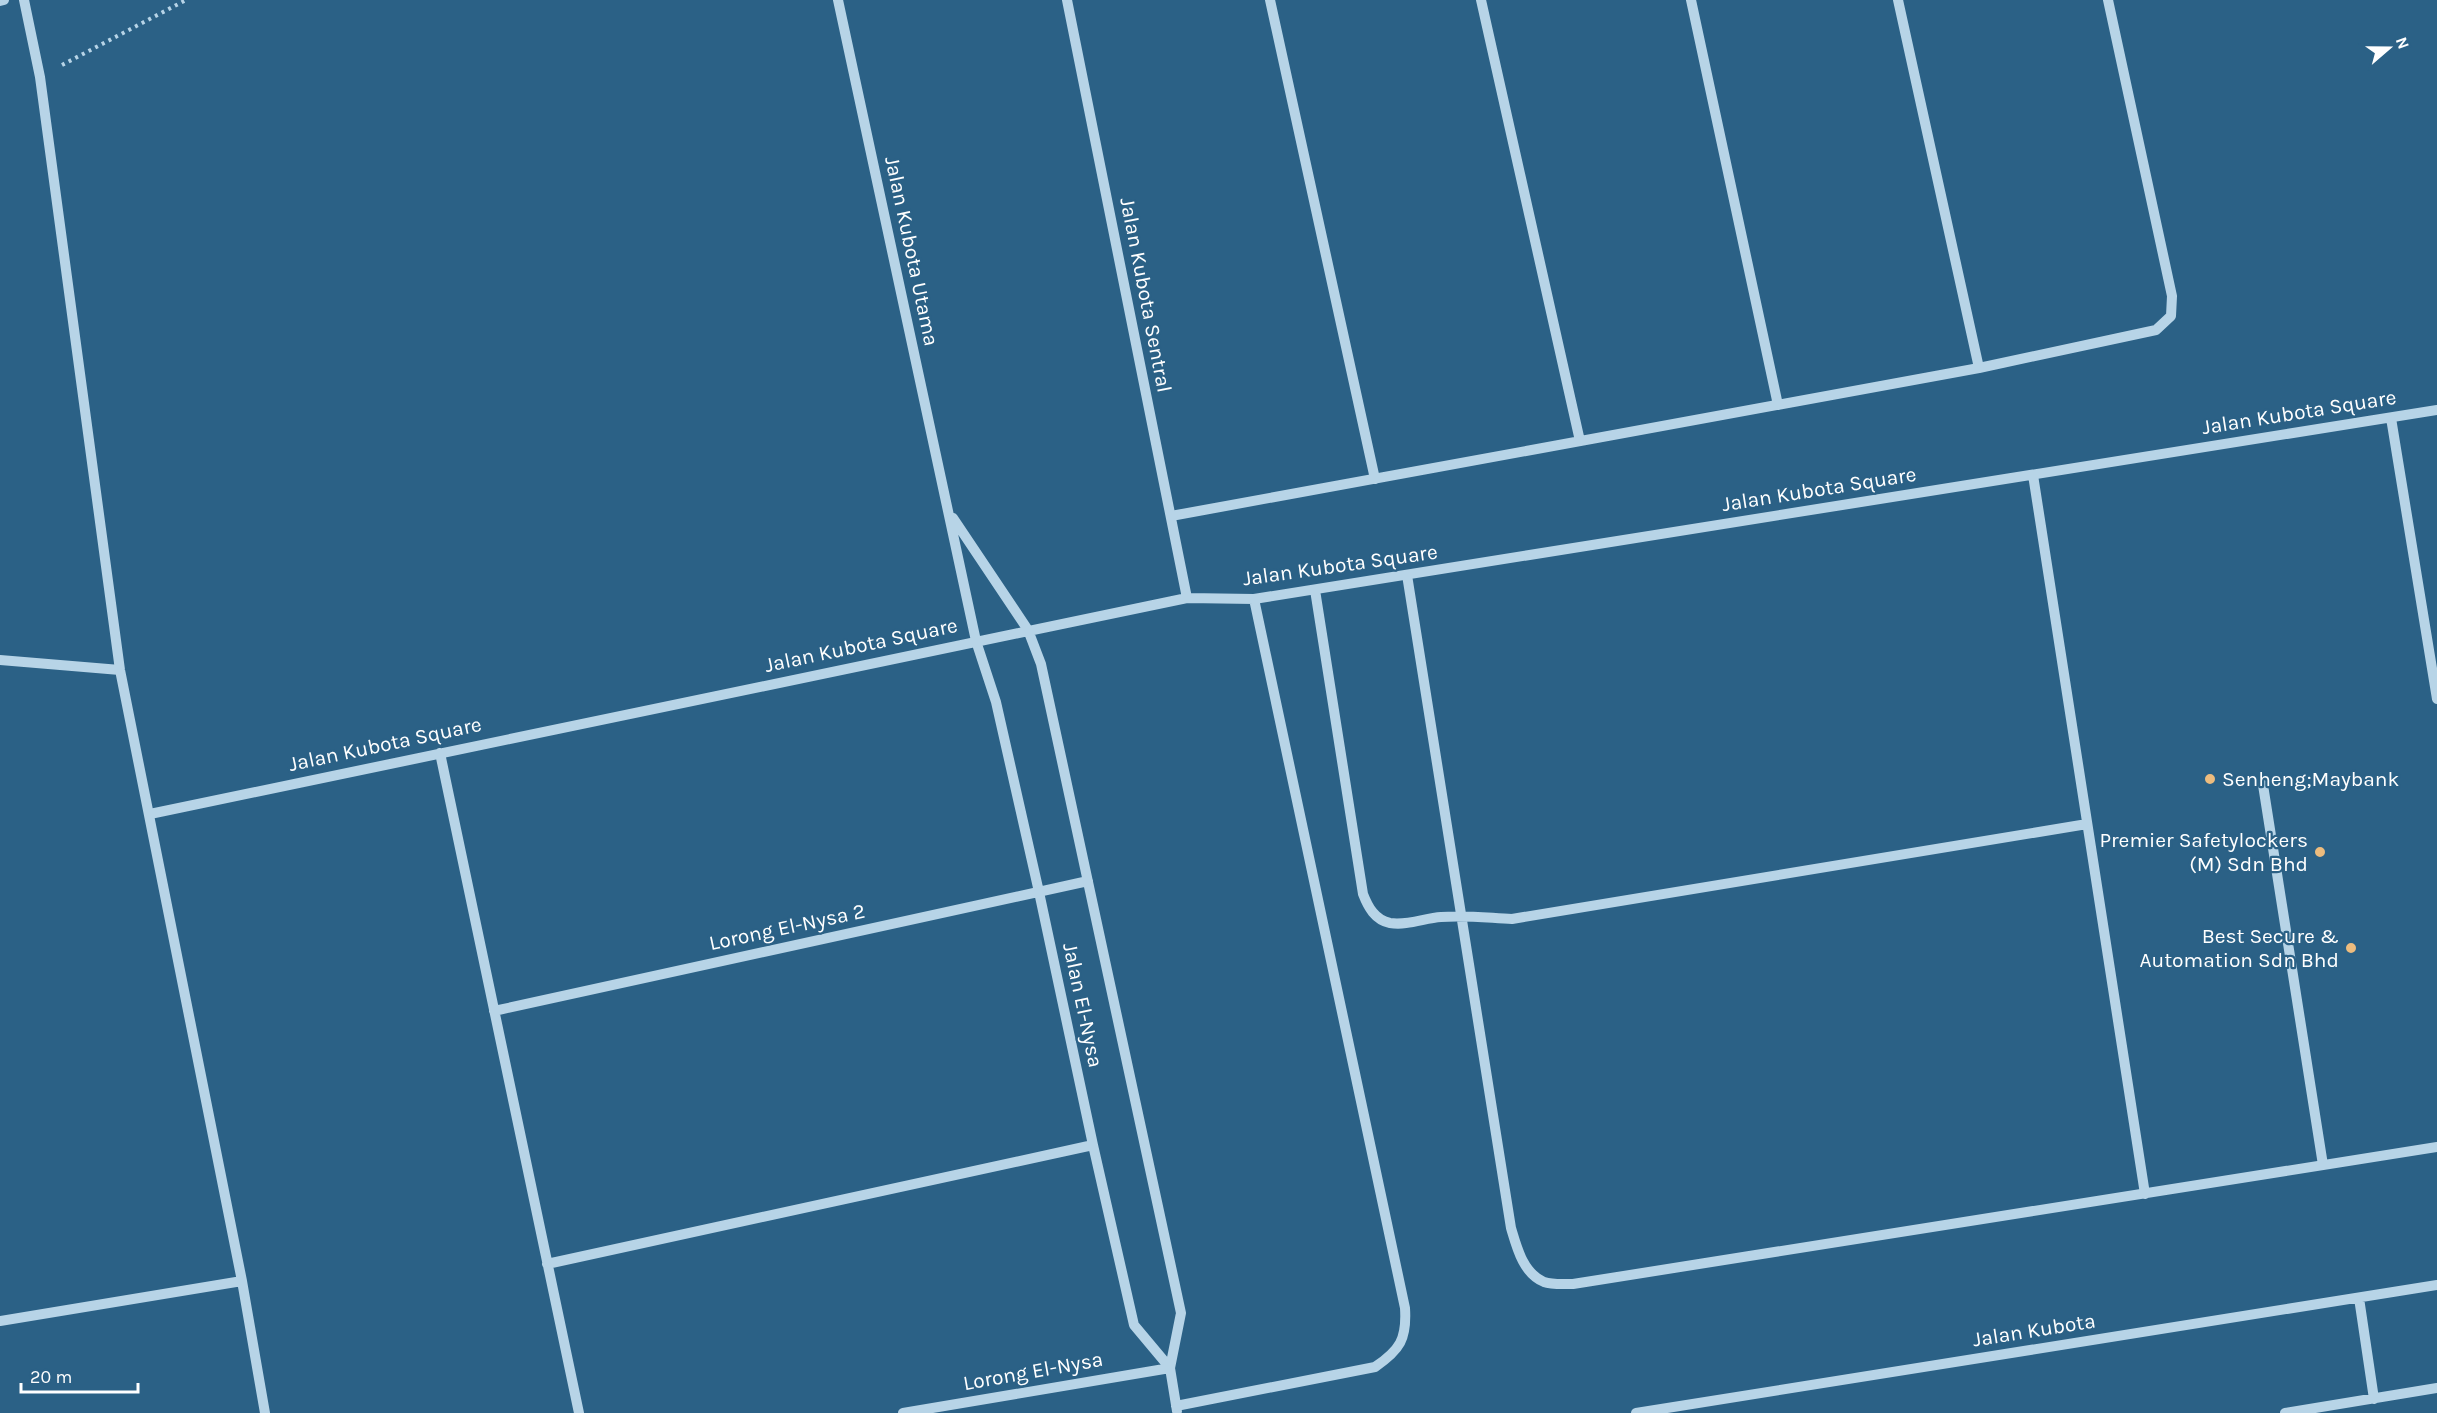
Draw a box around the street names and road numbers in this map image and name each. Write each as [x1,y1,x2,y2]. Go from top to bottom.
street label: Jalan Kubota Utama [880,154,944,348]
street label: Jalan Kubota Sentral [1115,195,1177,395]
street label: Jalan Kubota Square [2200,385,2398,439]
street label: Jalan Kubota Square [1720,462,1918,516]
street label: Jalan Kubota Square [1241,539,1439,591]
street label: Jalan Kubota Square [762,613,960,677]
street label: Jalan Kubota Square [286,712,484,776]
street label: Lorong El-Nysa 2 [707,899,867,955]
street label: Jalan El-Nysa [1058,940,1108,1070]
street label: Jalan Kubota [1971,1308,2097,1352]
street label: Lorong El-Nysa [961,1347,1105,1395]

